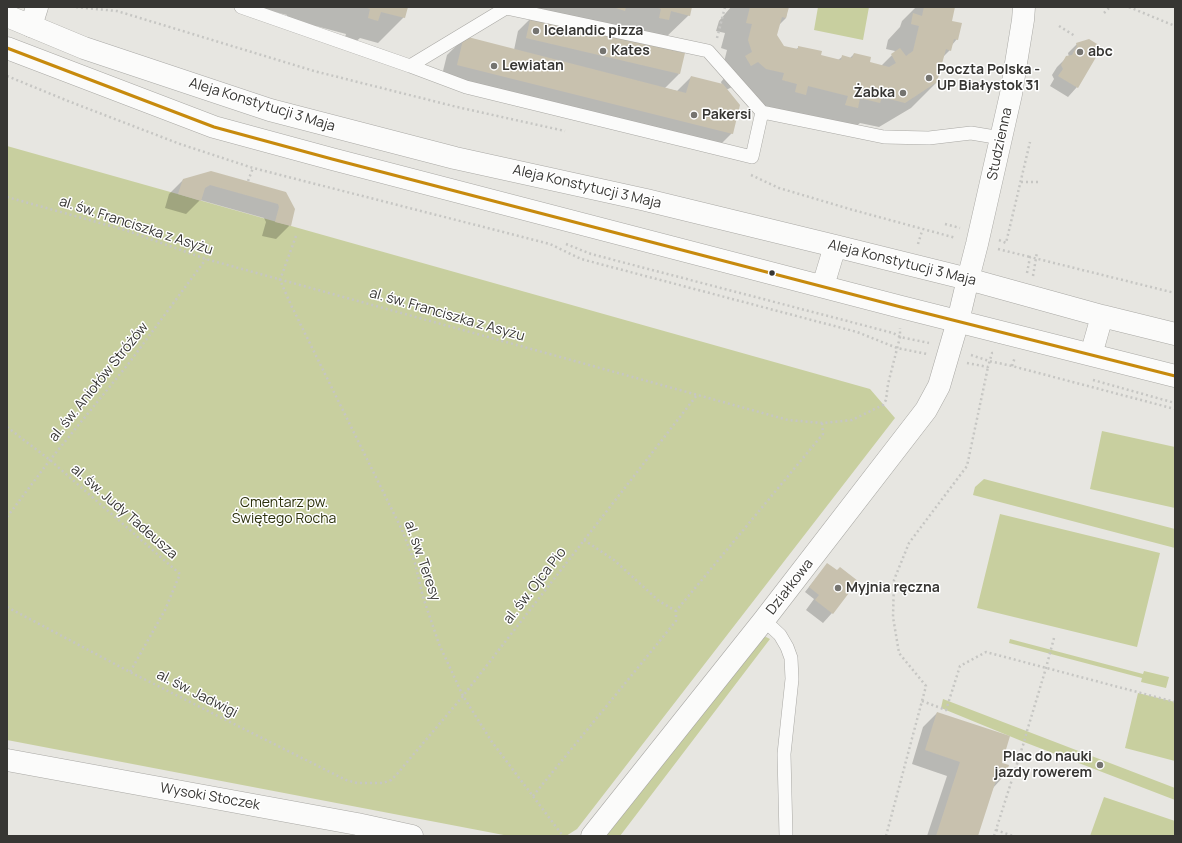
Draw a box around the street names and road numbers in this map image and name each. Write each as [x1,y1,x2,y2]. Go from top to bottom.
street label: Aleja Konstytucji 3 Maja [187,75,337,135]
street label: Studzienna [984,106,1016,182]
street label: Aleja Konstytucji 3 Maja [511,162,663,212]
street label: al. św. Franciszka z Asyżu [57,193,215,259]
street label: Aleja Konstytucji 3 Maja [826,236,978,290]
street label: al. św. Franciszka z Asyżu [367,285,527,345]
street label: al. św. Aniołów Stróżów [46,319,152,445]
street label: al. św. Judy Tadeusza [67,461,181,563]
street label: al. św. Teresy [400,519,444,603]
street label: al. św. Ojca Pio [500,544,570,628]
street label: Działkowa [763,556,817,618]
street label: al. św. Jadwigi [154,666,240,722]
street label: Wysoki Stoczek [159,780,261,814]

